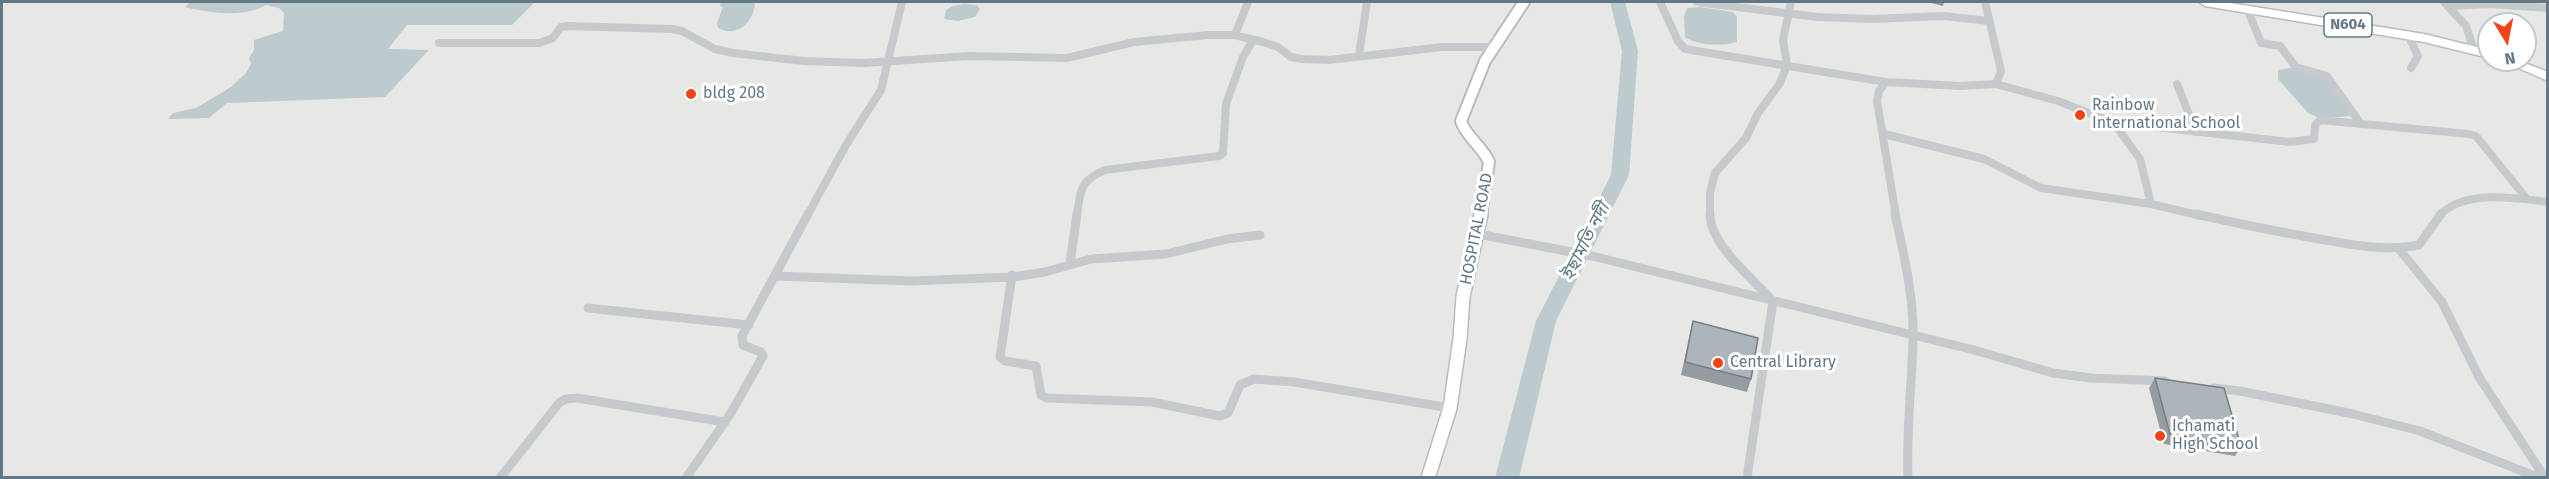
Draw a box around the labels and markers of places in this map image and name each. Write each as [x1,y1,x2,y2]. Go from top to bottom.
place label: bldg 208 [703,84,765,104]
marker: bldg 208 [684,87,698,101]
place label: Rainbow International School [2092,96,2240,134]
marker: Rainbow International School [2073,108,2087,122]
place label: Central Library [1730,353,1836,373]
marker: Central Library [1711,356,1725,370]
place label: Ichamati High School [2172,417,2258,455]
marker: Ichamati High School [2153,429,2167,443]

